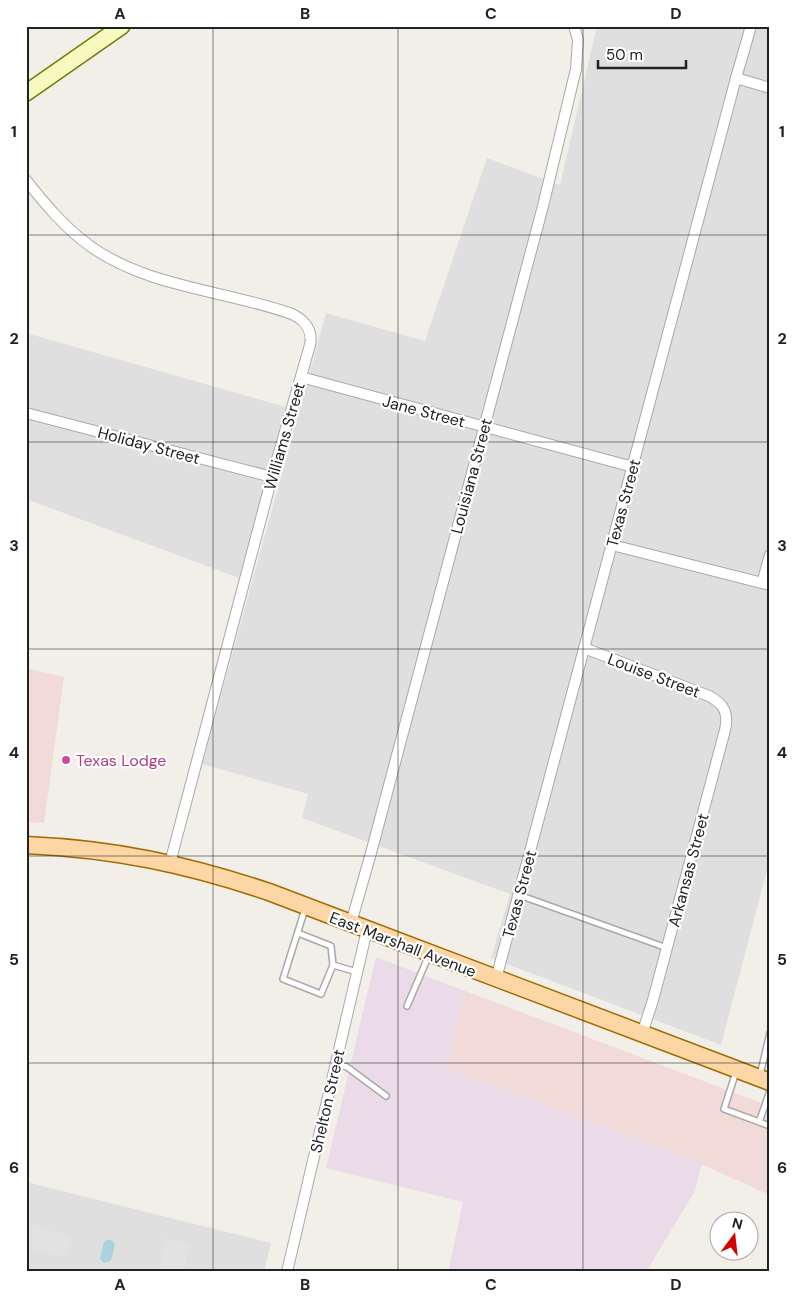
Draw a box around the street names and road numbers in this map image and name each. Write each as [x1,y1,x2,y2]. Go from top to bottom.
street label: Williams Street [259,380,310,492]
street label: Jane Street [380,390,467,433]
street label: Louisiana Street [446,416,497,536]
street label: Holiday Street [96,422,202,469]
street label: Texas Street [602,457,645,550]
street label: Louise Street [605,648,703,703]
street label: Arkansas Street [663,811,714,929]
street label: Texas Street [498,848,541,941]
street label: East Marshall Avenue [326,907,479,982]
street label: Shelton Street [305,1047,350,1155]

